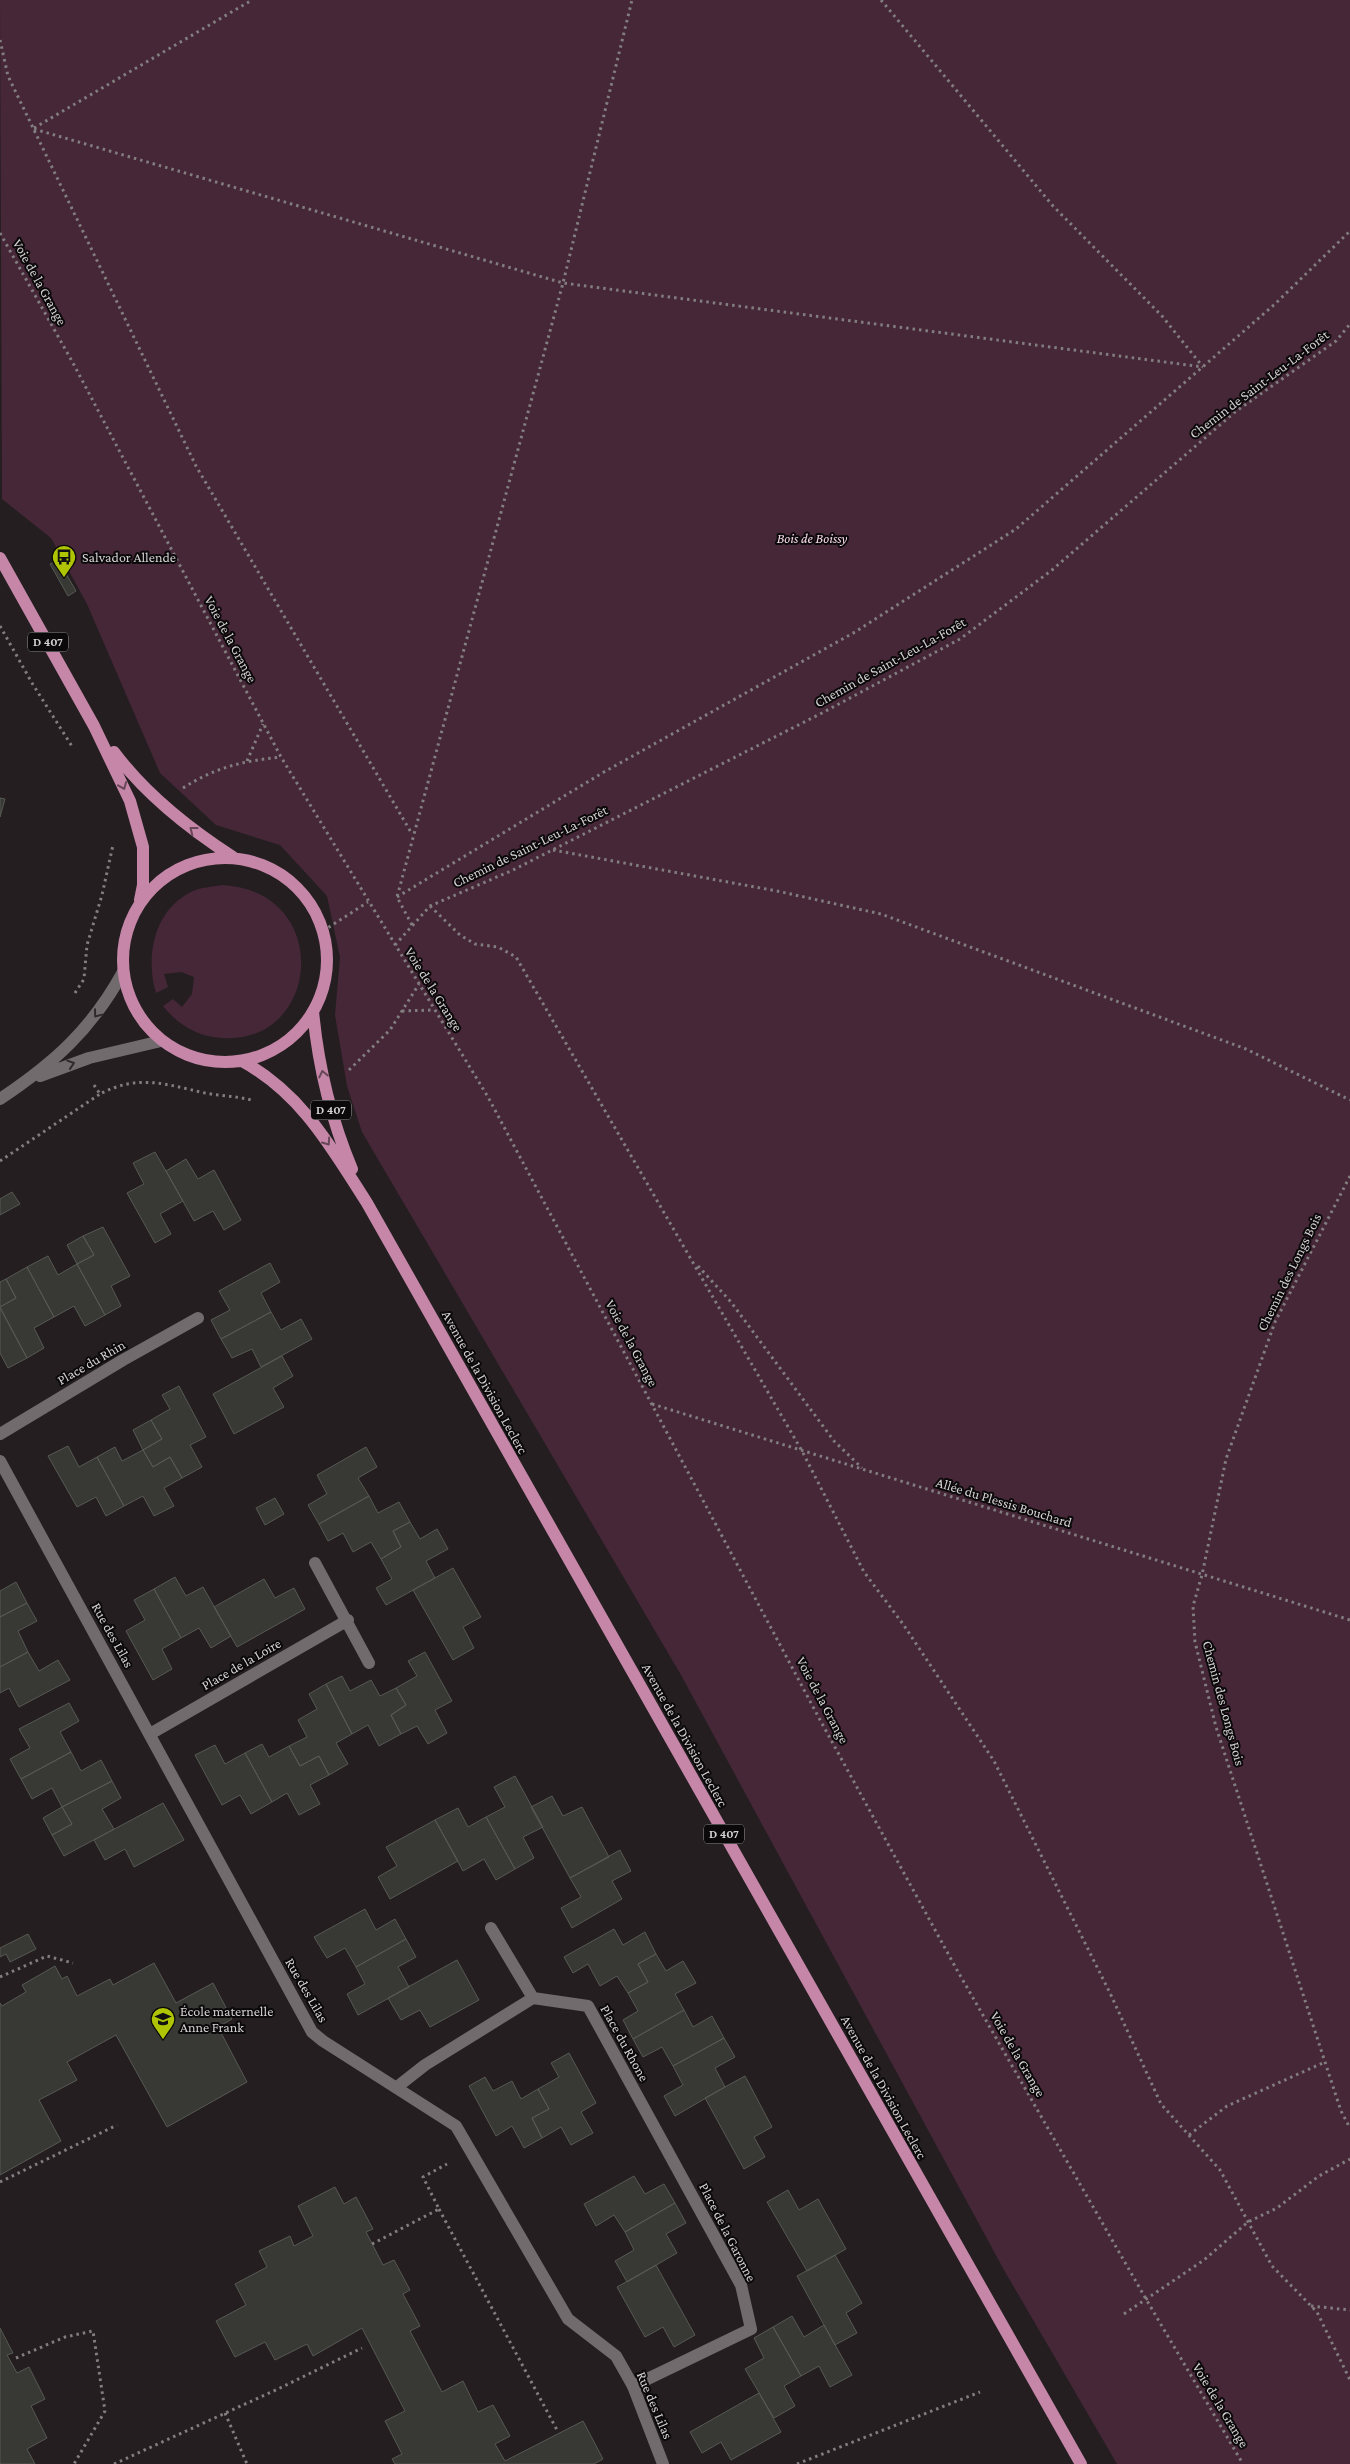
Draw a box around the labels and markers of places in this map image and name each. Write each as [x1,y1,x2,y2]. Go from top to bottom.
bus stop icon: Salvador Allende [51,544,77,578]
place label: Salvador Allende [82,549,176,565]
place label: École maternelle Anne Frank [180,2003,273,2035]
school or university icon: École maternelle Anne Frank [150,2006,176,2040]

